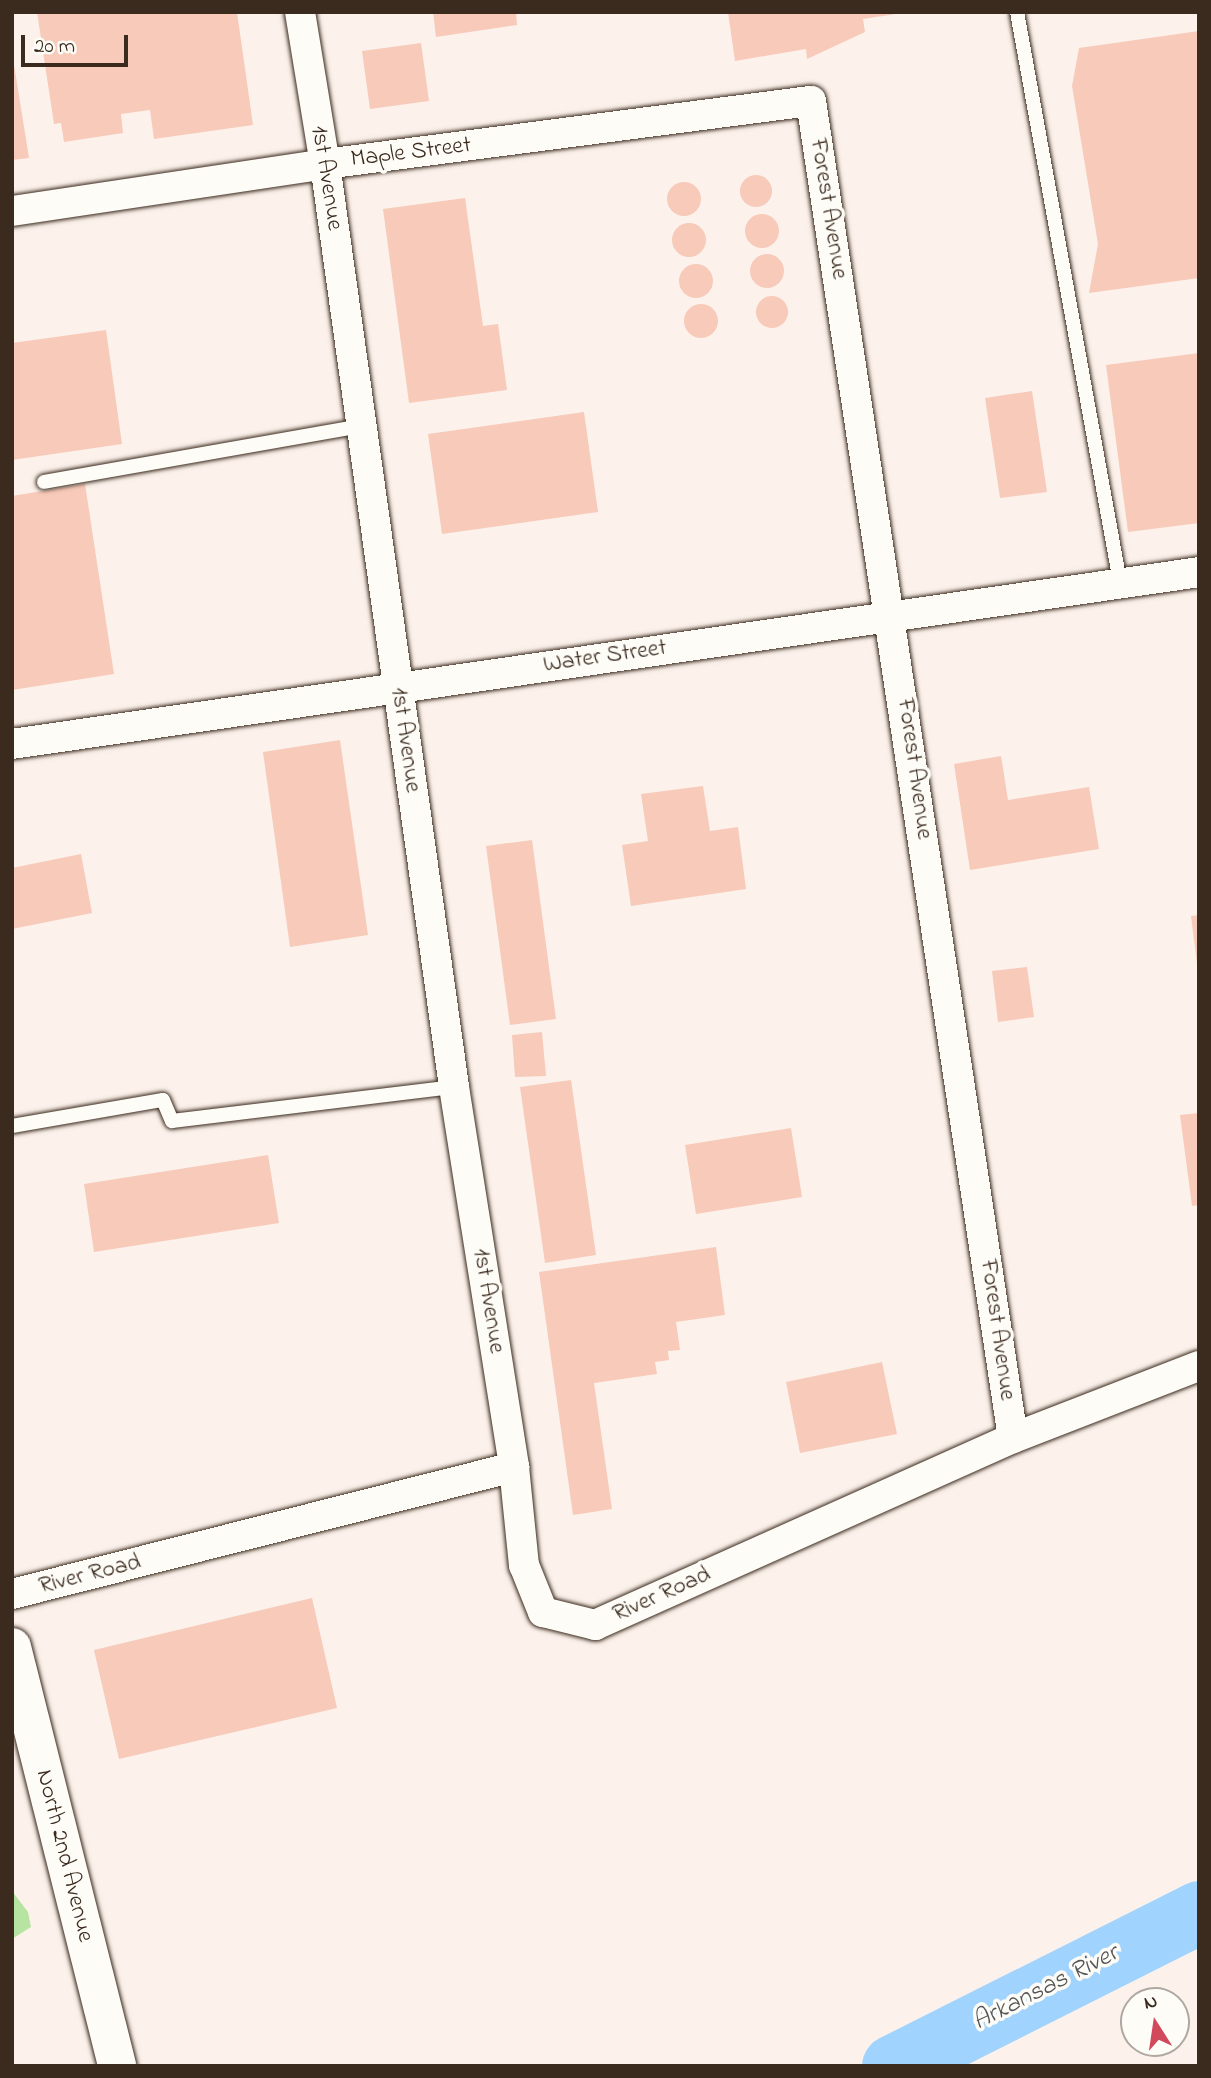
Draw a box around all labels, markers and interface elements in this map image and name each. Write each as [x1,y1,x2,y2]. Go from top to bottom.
scale bar [24,21,131,65]
text: 20 m [34,32,75,62]
street label: 1st Avenue [304,124,348,232]
street label: Maple Street [349,131,473,175]
street label: Forest Avenue [803,137,853,281]
street label: Water Street [541,634,669,680]
street label: 1st Avenue [383,686,427,794]
street label: Forest Avenue [890,697,938,841]
street label: 1st Avenue [466,1247,510,1355]
street label: Forest Avenue [973,1258,1021,1402]
street label: River Road [36,1548,144,1602]
street label: River Road [609,1561,715,1629]
street label: North 2nd Avenue [29,1767,99,1945]
water label: Arkansas River [968,1939,1124,2039]
north arrow [1120,1987,1190,2057]
text: N [1142,1988,1160,2017]

